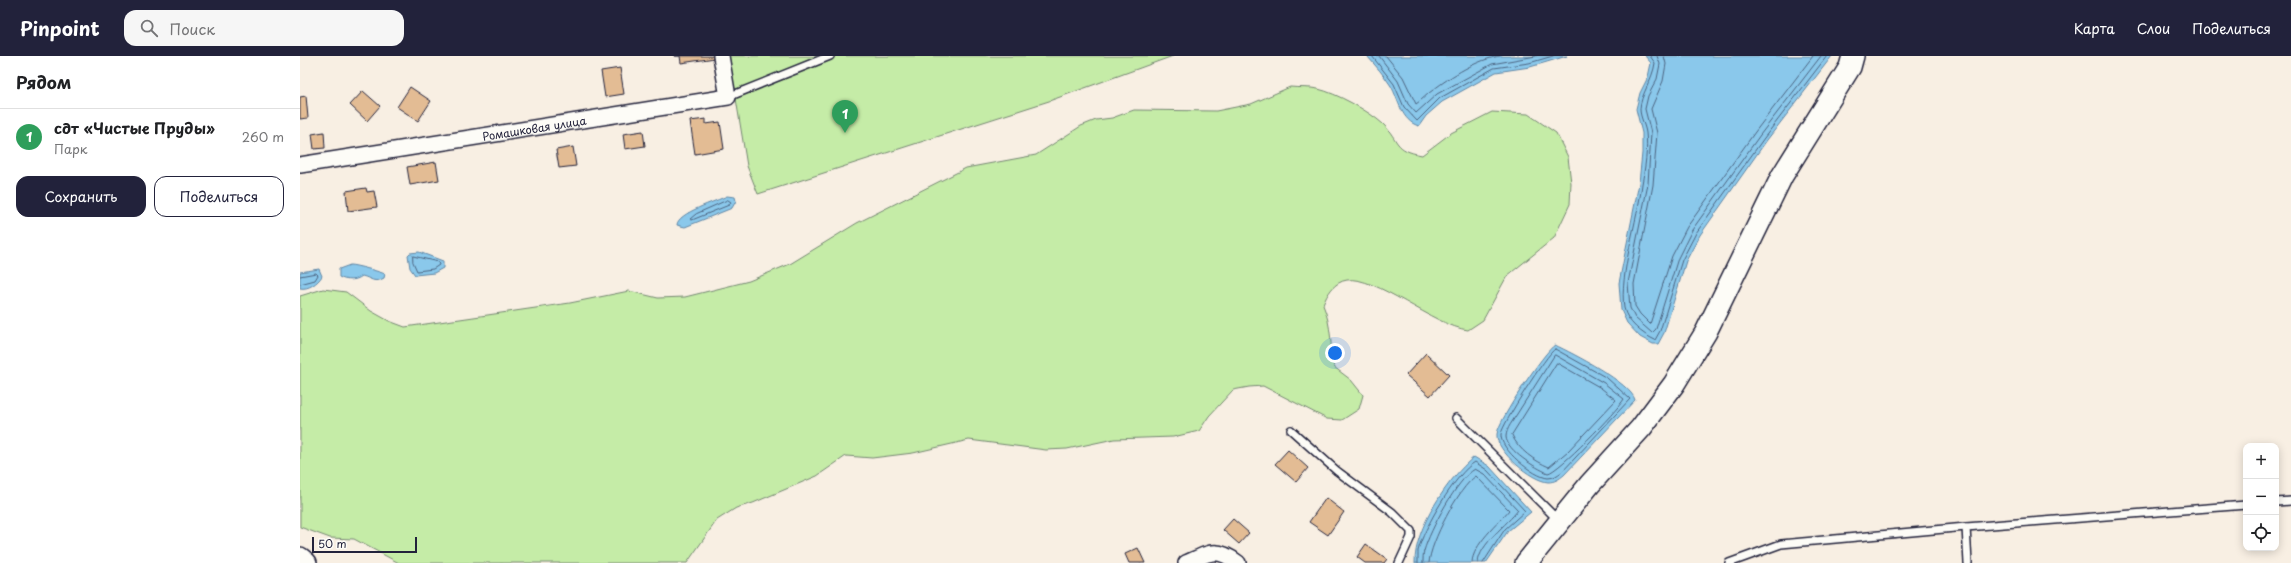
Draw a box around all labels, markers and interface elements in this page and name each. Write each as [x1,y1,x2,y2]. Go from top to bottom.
search box [124,10,404,46]
text: Pinpoint [20,14,100,42]
icon: search [138,17,160,39]
text: Поиск [170,17,215,40]
text: Карта [2074,18,2115,39]
text: Слои [2137,18,2170,39]
text: Поделиться [2192,18,2271,39]
text: Рядом [16,69,71,95]
pin: 1 [832,100,858,133]
street label: Ромашковая улица [481,111,587,144]
text: сдт «Чистые Пруды» [54,116,215,139]
text: 1 [26,127,32,146]
text: 260 m [242,127,284,146]
text: Парк [54,139,88,158]
button: Сохранить [16,176,146,217]
button: Поделиться [154,176,284,217]
your location [1325,343,1345,363]
map controls [2243,443,2279,551]
button: + [2243,443,2279,479]
button: − [2243,479,2279,515]
button: locate [2243,515,2279,551]
scale bar [312,535,417,554]
text: 50 m [318,535,347,552]

